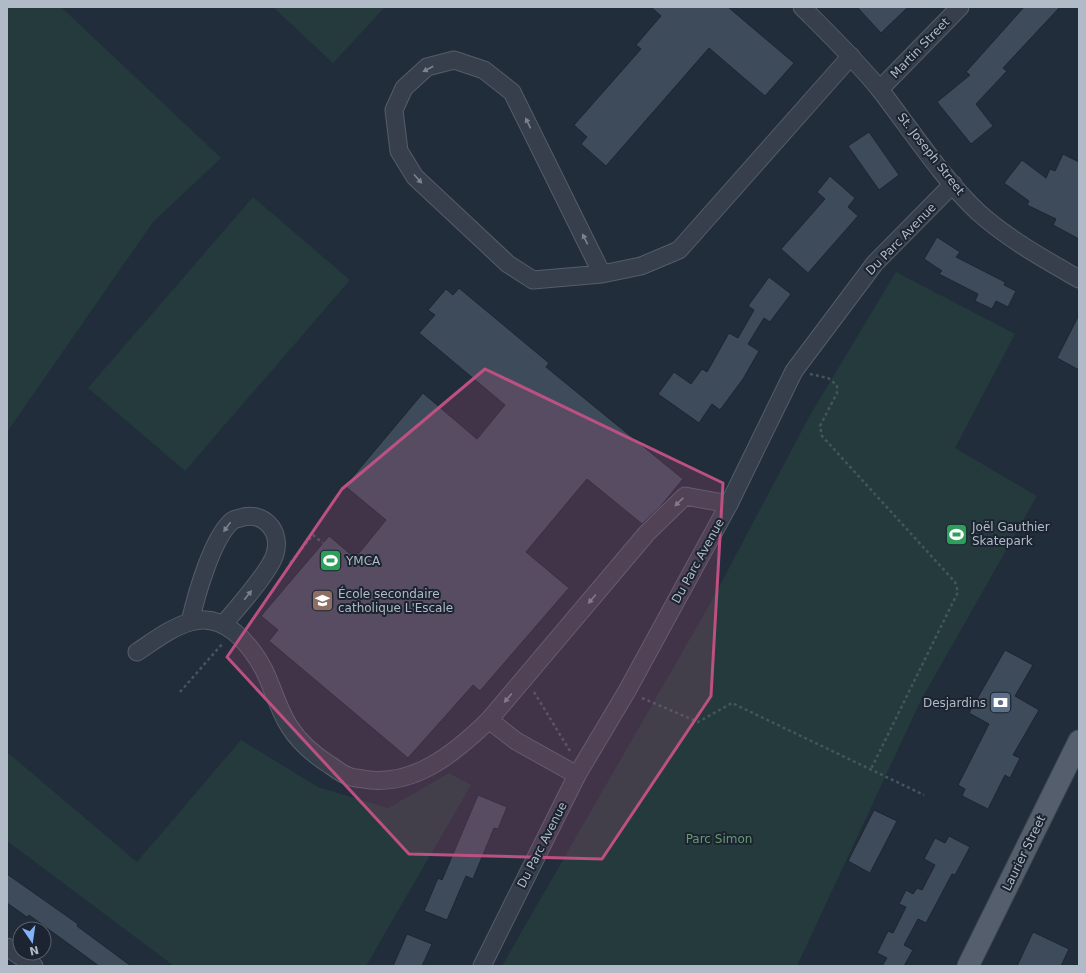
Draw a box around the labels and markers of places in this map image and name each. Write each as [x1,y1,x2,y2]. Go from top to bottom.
place label: Joël Gauthier Skatepark [971,520,1050,548]
sports icon: Joël Gauthier Skatepark [944,521,970,547]
sports icon: YMCA [318,548,344,574]
place label: YMCA [345,554,381,568]
place label: École secondaire catholique L'Escale [338,586,453,615]
school or university icon: École secondaire catholique L'Escale [309,588,335,614]
bank icon: Desjardins [988,690,1014,716]
place label: Desjardins [923,696,986,710]

